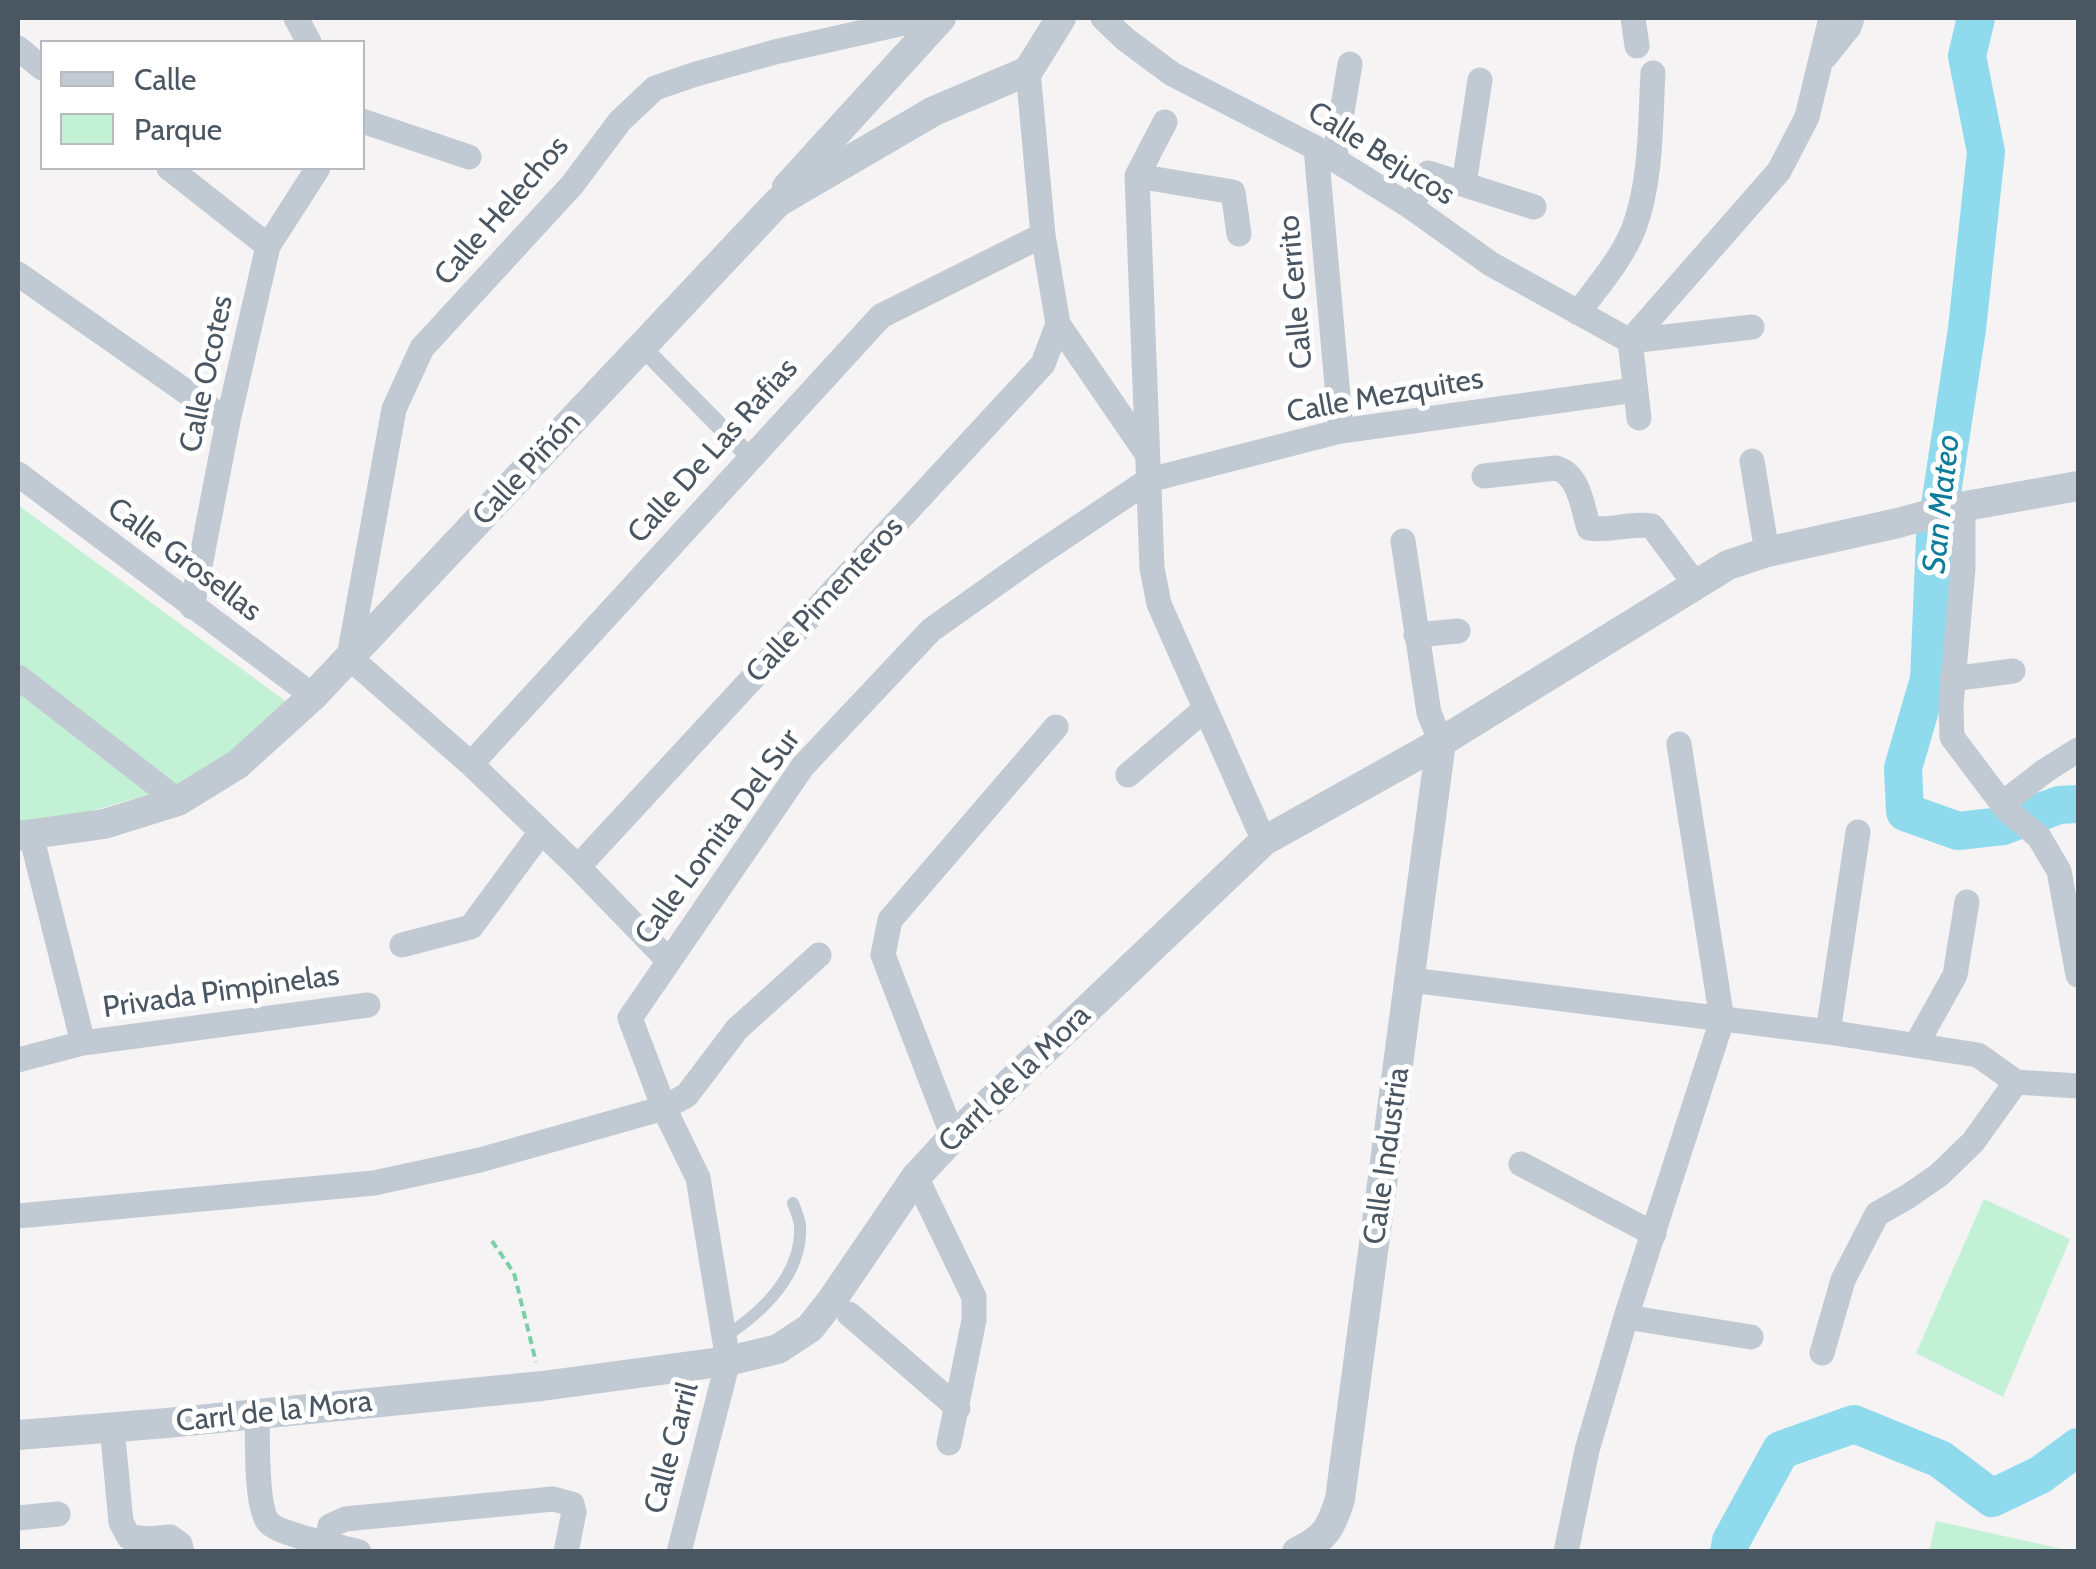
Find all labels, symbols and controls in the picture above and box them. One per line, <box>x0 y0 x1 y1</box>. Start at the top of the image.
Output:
legend <box>40 40 365 170</box>
text: Calle <box>134 61 196 98</box>
street label: Calle Bejucos <box>1301 95 1461 213</box>
text: Parque <box>134 111 222 148</box>
street label: Calle Helechos <box>427 129 577 293</box>
street label: Calle Cerrito <box>1271 214 1321 370</box>
street label: Calle Ocotes <box>173 292 241 456</box>
street label: Calle De Las Rafias <box>620 351 806 551</box>
street label: Calle Mezquites <box>1284 361 1486 431</box>
street label: Calle Piñón <box>465 405 589 533</box>
water label: San Mateo <box>1916 433 1968 575</box>
street label: Calle Grosellas <box>100 490 268 630</box>
street label: Calle Pimenteros <box>739 510 911 690</box>
street label: Calle Lomita Del Sur <box>628 722 808 952</box>
street label: Privada Pimpinelas <box>101 958 341 1026</box>
street label: Carrl de la Mora <box>932 998 1098 1160</box>
street label: Calle Industria <box>1357 1065 1417 1247</box>
street label: Calle Carril <box>637 1378 707 1518</box>
street label: Carrl de la Mora <box>174 1384 374 1440</box>

